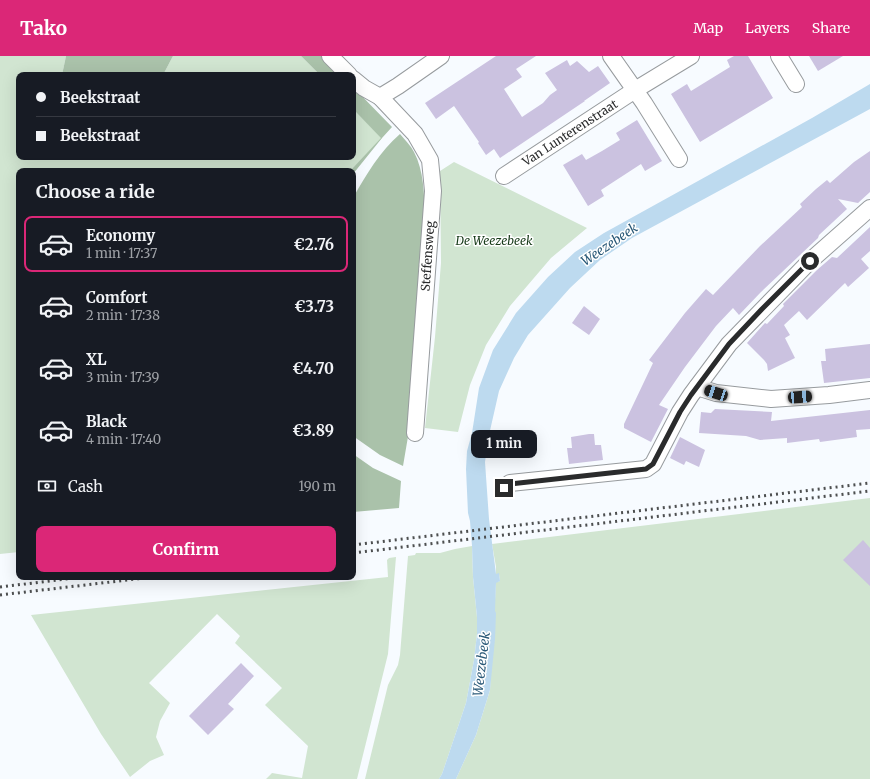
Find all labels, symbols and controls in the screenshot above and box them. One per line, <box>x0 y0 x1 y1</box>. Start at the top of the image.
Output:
text: Tako <box>20 16 67 40</box>
text: Map <box>693 19 723 37</box>
text: Layers <box>745 19 790 37</box>
text: Share <box>812 19 850 37</box>
text: Beekstraat <box>60 88 140 107</box>
street label: Van Lunterenstraat <box>518 96 620 170</box>
text: Beekstraat <box>60 126 140 145</box>
text: Choose a ride <box>36 180 155 203</box>
water label: Weezebeek <box>578 219 641 270</box>
street label: Steffensweg <box>418 220 437 292</box>
icon: car <box>38 226 74 262</box>
text: Economy <box>86 226 155 245</box>
park label: De Weezebeek <box>454 233 533 248</box>
text: €2.76 <box>294 235 334 254</box>
text: 1 min · 17:37 <box>86 245 157 262</box>
route start <box>801 252 819 270</box>
icon: car <box>38 288 74 324</box>
text: Comfort <box>86 288 147 307</box>
text: €3.73 <box>294 297 334 316</box>
text: 2 min · 17:38 <box>86 307 160 324</box>
icon: car <box>38 350 74 386</box>
text: XL <box>86 350 107 369</box>
text: €4.70 <box>292 359 334 378</box>
text: 3 min · 17:39 <box>86 369 159 386</box>
car <box>703 384 729 402</box>
car <box>788 390 812 404</box>
icon: car <box>38 412 74 448</box>
text: Black <box>86 412 127 431</box>
text: €3.89 <box>292 421 334 440</box>
callout: 1 min <box>471 430 537 458</box>
text: 4 min · 17:40 <box>86 431 161 448</box>
text: 1 min <box>486 435 522 452</box>
icon: cash <box>36 475 58 497</box>
text: Cash <box>68 477 103 496</box>
text: 190 m <box>299 478 336 495</box>
route end <box>495 479 513 497</box>
button: Confirm <box>36 526 336 572</box>
water label: Weezebeek <box>469 631 494 697</box>

